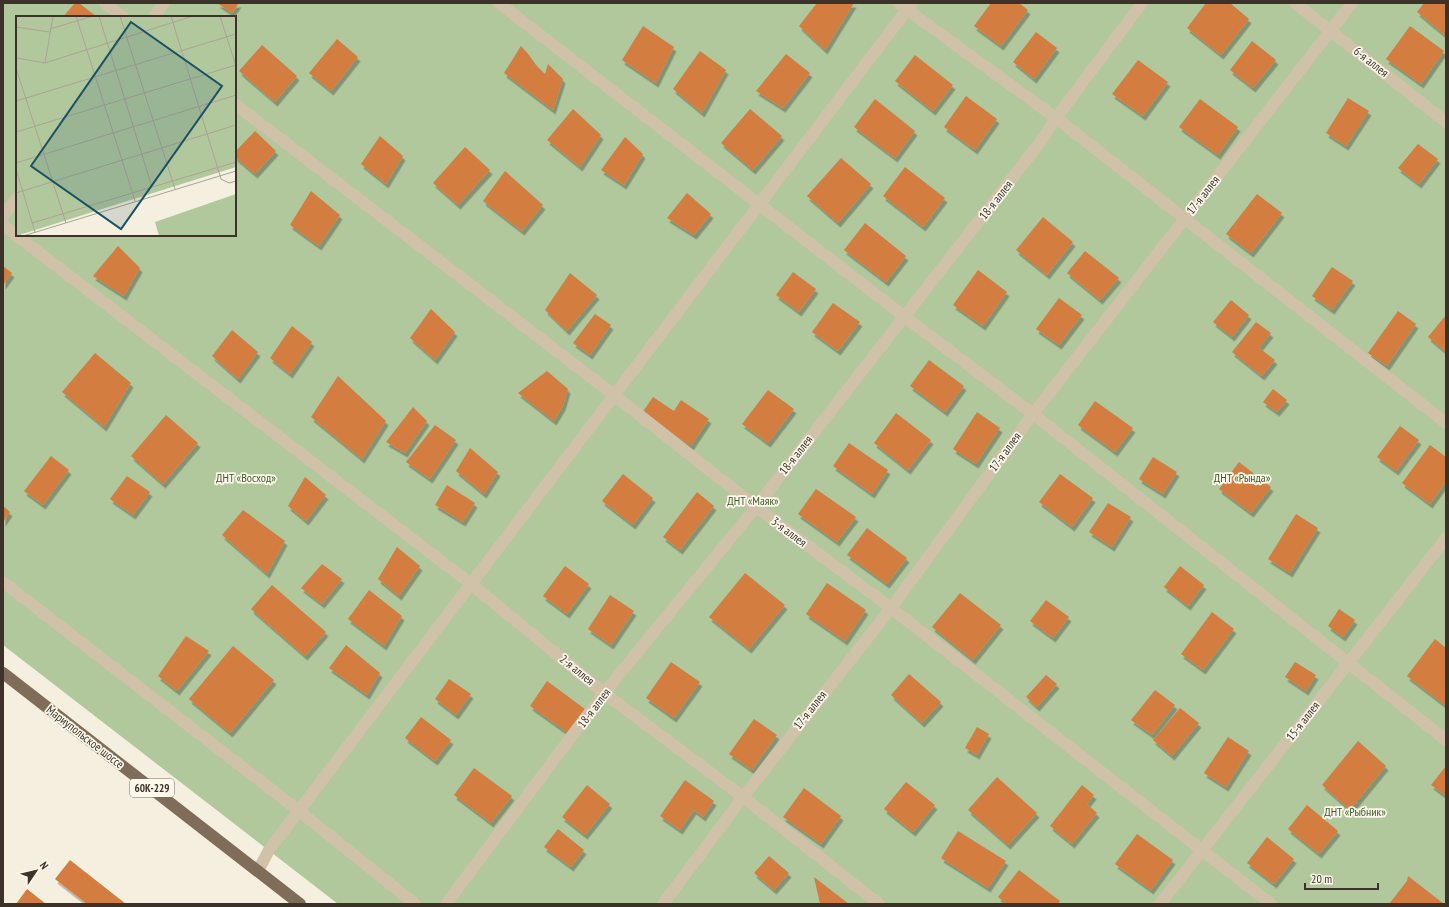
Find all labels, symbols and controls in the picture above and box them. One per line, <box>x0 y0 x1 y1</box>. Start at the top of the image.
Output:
inset map <box>16 16 236 236</box>
street label: 6-я аллея <box>1351 43 1392 80</box>
street label: 17-я аллея <box>1183 172 1223 217</box>
street label: 18-я аллея <box>976 177 1016 222</box>
street label: 17-я аллея <box>985 429 1024 474</box>
street label: 18-я аллея <box>776 432 816 477</box>
park label: ДНТ «Восход» <box>216 470 276 485</box>
park label: ДНТ «Рында» <box>1214 470 1271 485</box>
park label: ДНТ «Маяк» <box>727 493 779 508</box>
street label: 3-я аллея <box>769 513 810 550</box>
street label: 2-я аллея <box>557 651 598 688</box>
street label: 18-я аллея <box>574 685 614 730</box>
street label: 17-я аллея <box>790 687 830 732</box>
street label: 15-я аллея <box>1283 698 1323 743</box>
street label: Мариупольское шоссе <box>44 702 127 771</box>
road number: 60К-229 <box>130 779 174 797</box>
park label: ДНТ «Рыбник» <box>1324 804 1386 819</box>
north arrow <box>16 851 56 891</box>
text: N <box>37 859 52 872</box>
scale bar <box>1305 865 1378 891</box>
text: 20 m <box>1311 871 1332 886</box>

